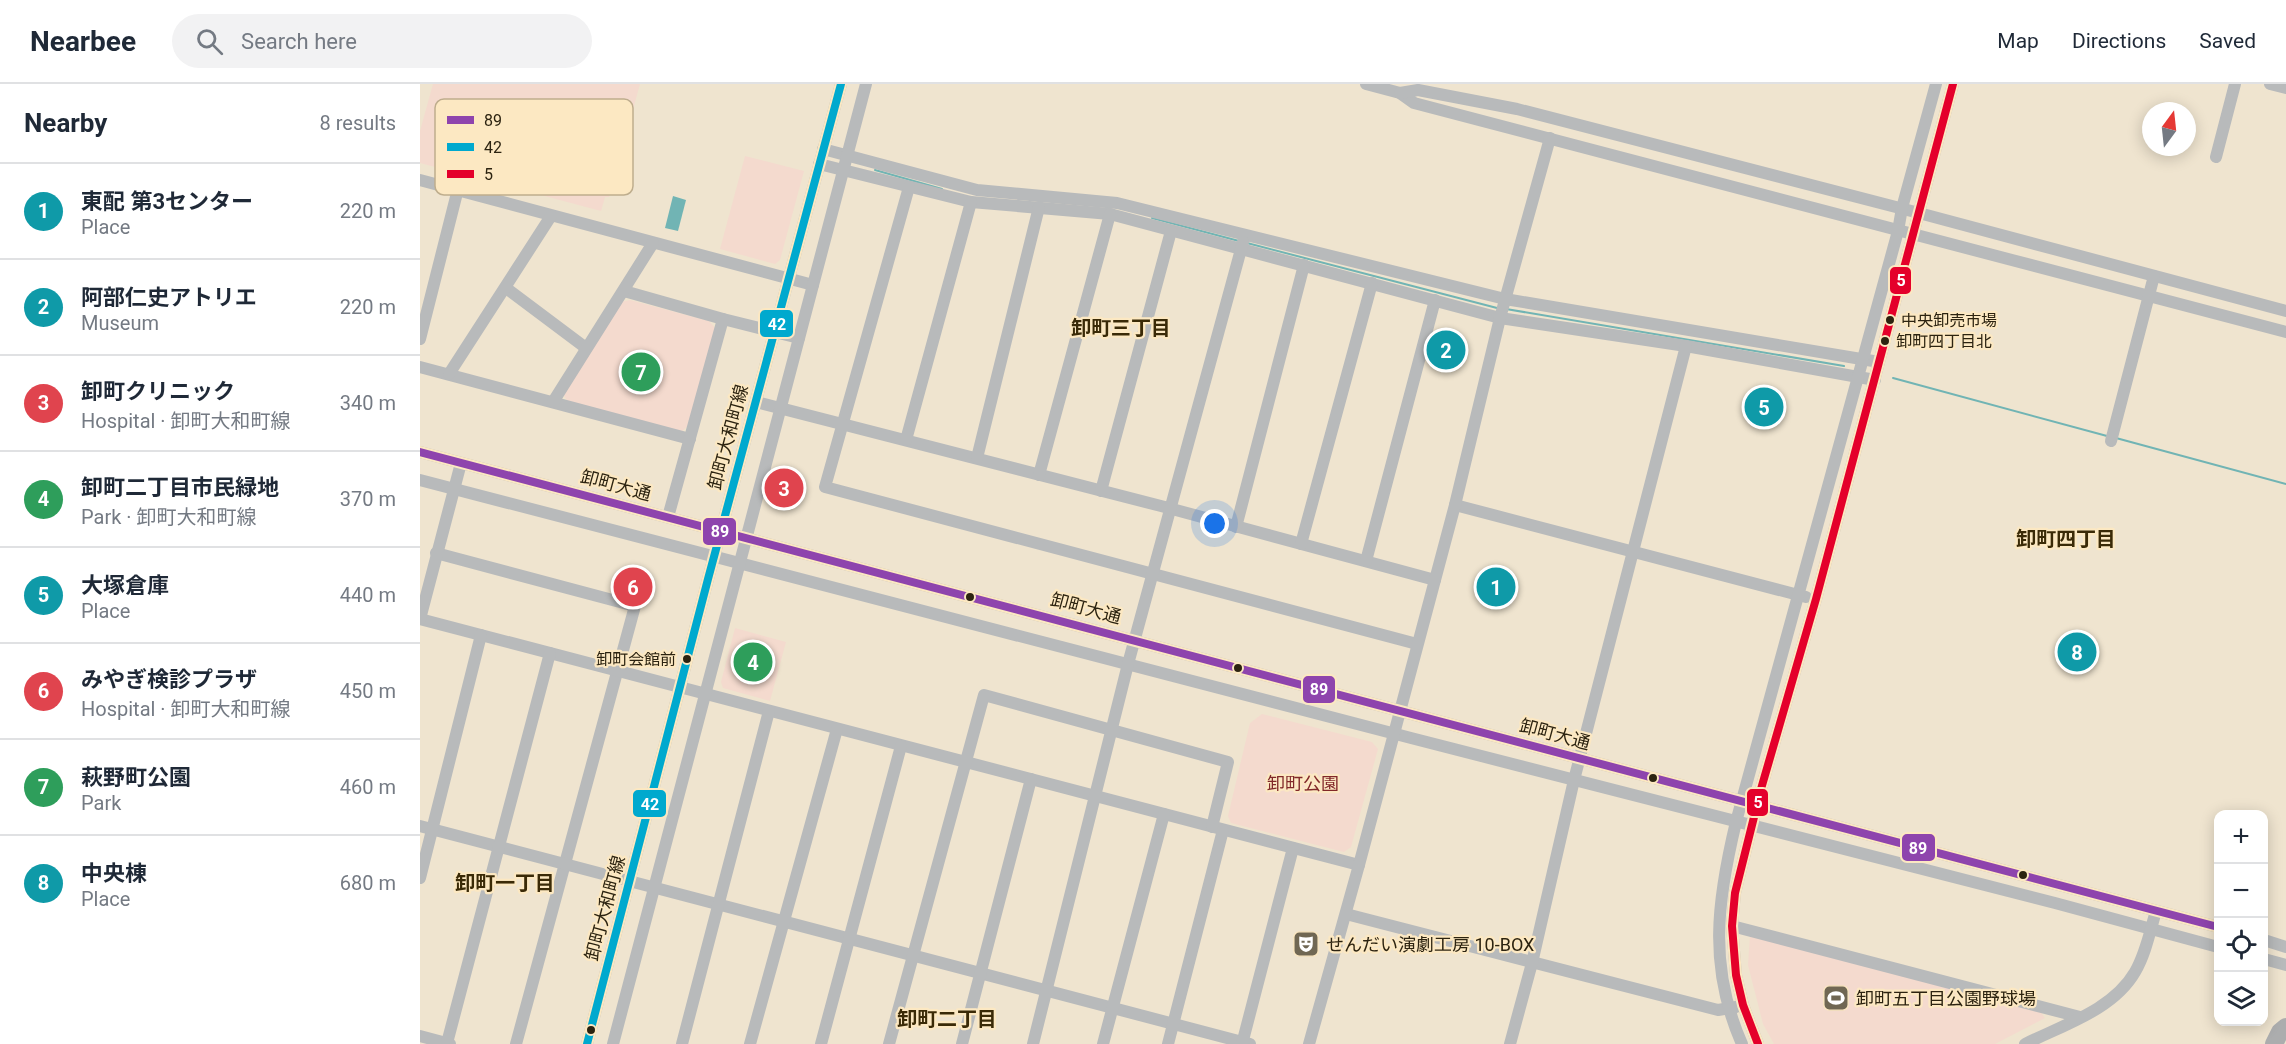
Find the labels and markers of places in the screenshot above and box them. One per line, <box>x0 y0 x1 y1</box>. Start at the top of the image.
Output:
place label: 中央卸売市場 <box>1901 311 1997 330</box>
marker: 中央卸売市場 <box>1884 314 1896 326</box>
pin: 2 <box>1426 328 1466 372</box>
place label: 卸町四丁目北 <box>1896 332 1992 351</box>
marker: 卸町四丁目北 <box>1879 335 1891 347</box>
pin: 7 <box>622 350 660 394</box>
pin: 5 <box>1744 384 1784 430</box>
pin: 3 <box>764 466 804 510</box>
pin: 6 <box>614 564 652 610</box>
pin: 1 <box>1476 564 1516 610</box>
unlabelled marker <box>964 591 976 603</box>
pin: 8 <box>2058 630 2096 674</box>
pin: 4 <box>734 640 772 684</box>
place label: 卸町会館前 <box>596 650 676 669</box>
marker: 卸町会館前 <box>681 653 693 665</box>
unlabelled marker <box>1232 662 1244 674</box>
unlabelled marker <box>1647 772 1659 784</box>
unlabelled marker <box>2017 869 2029 881</box>
theatre icon: せんだい演劇工房 10-BOX <box>1291 929 1321 959</box>
place label: せんだい演劇工房 10-BOX <box>1326 934 1534 955</box>
sports icon: 卸町五丁目公園野球場 <box>1821 983 1851 1013</box>
place label: 卸町五丁目公園野球場 <box>1856 988 2036 1009</box>
unlabelled marker <box>585 1024 597 1036</box>

